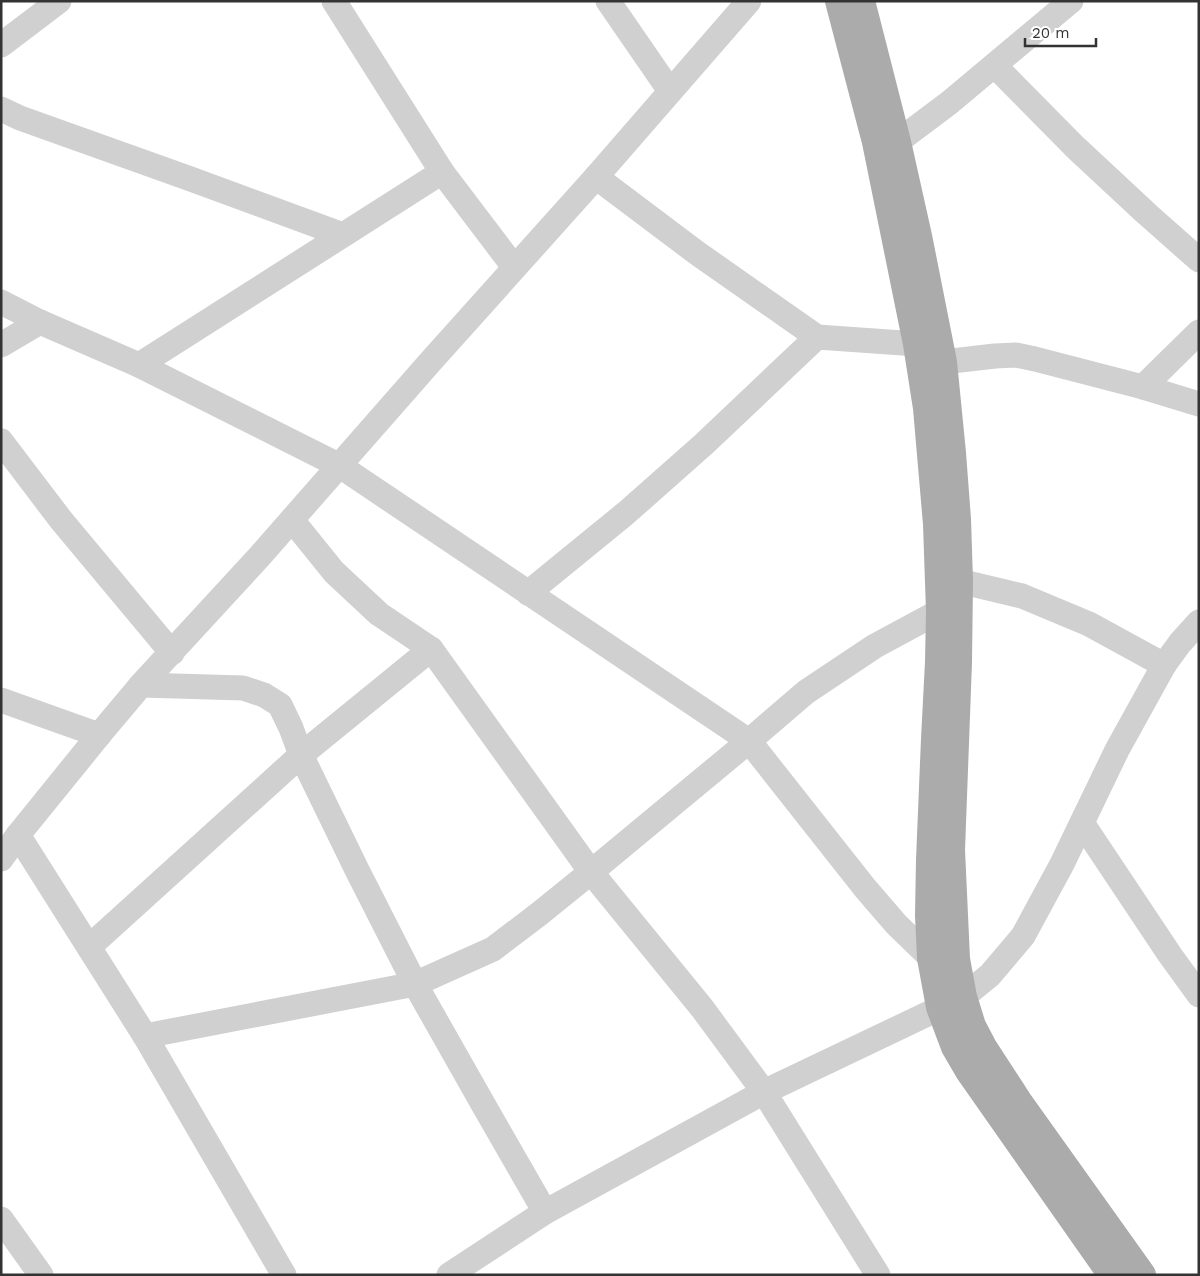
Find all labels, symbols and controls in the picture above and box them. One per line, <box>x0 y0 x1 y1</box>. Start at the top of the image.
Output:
scale bar <box>1025 15 1096 47</box>
text: 20 m <box>1032 24 1070 42</box>

